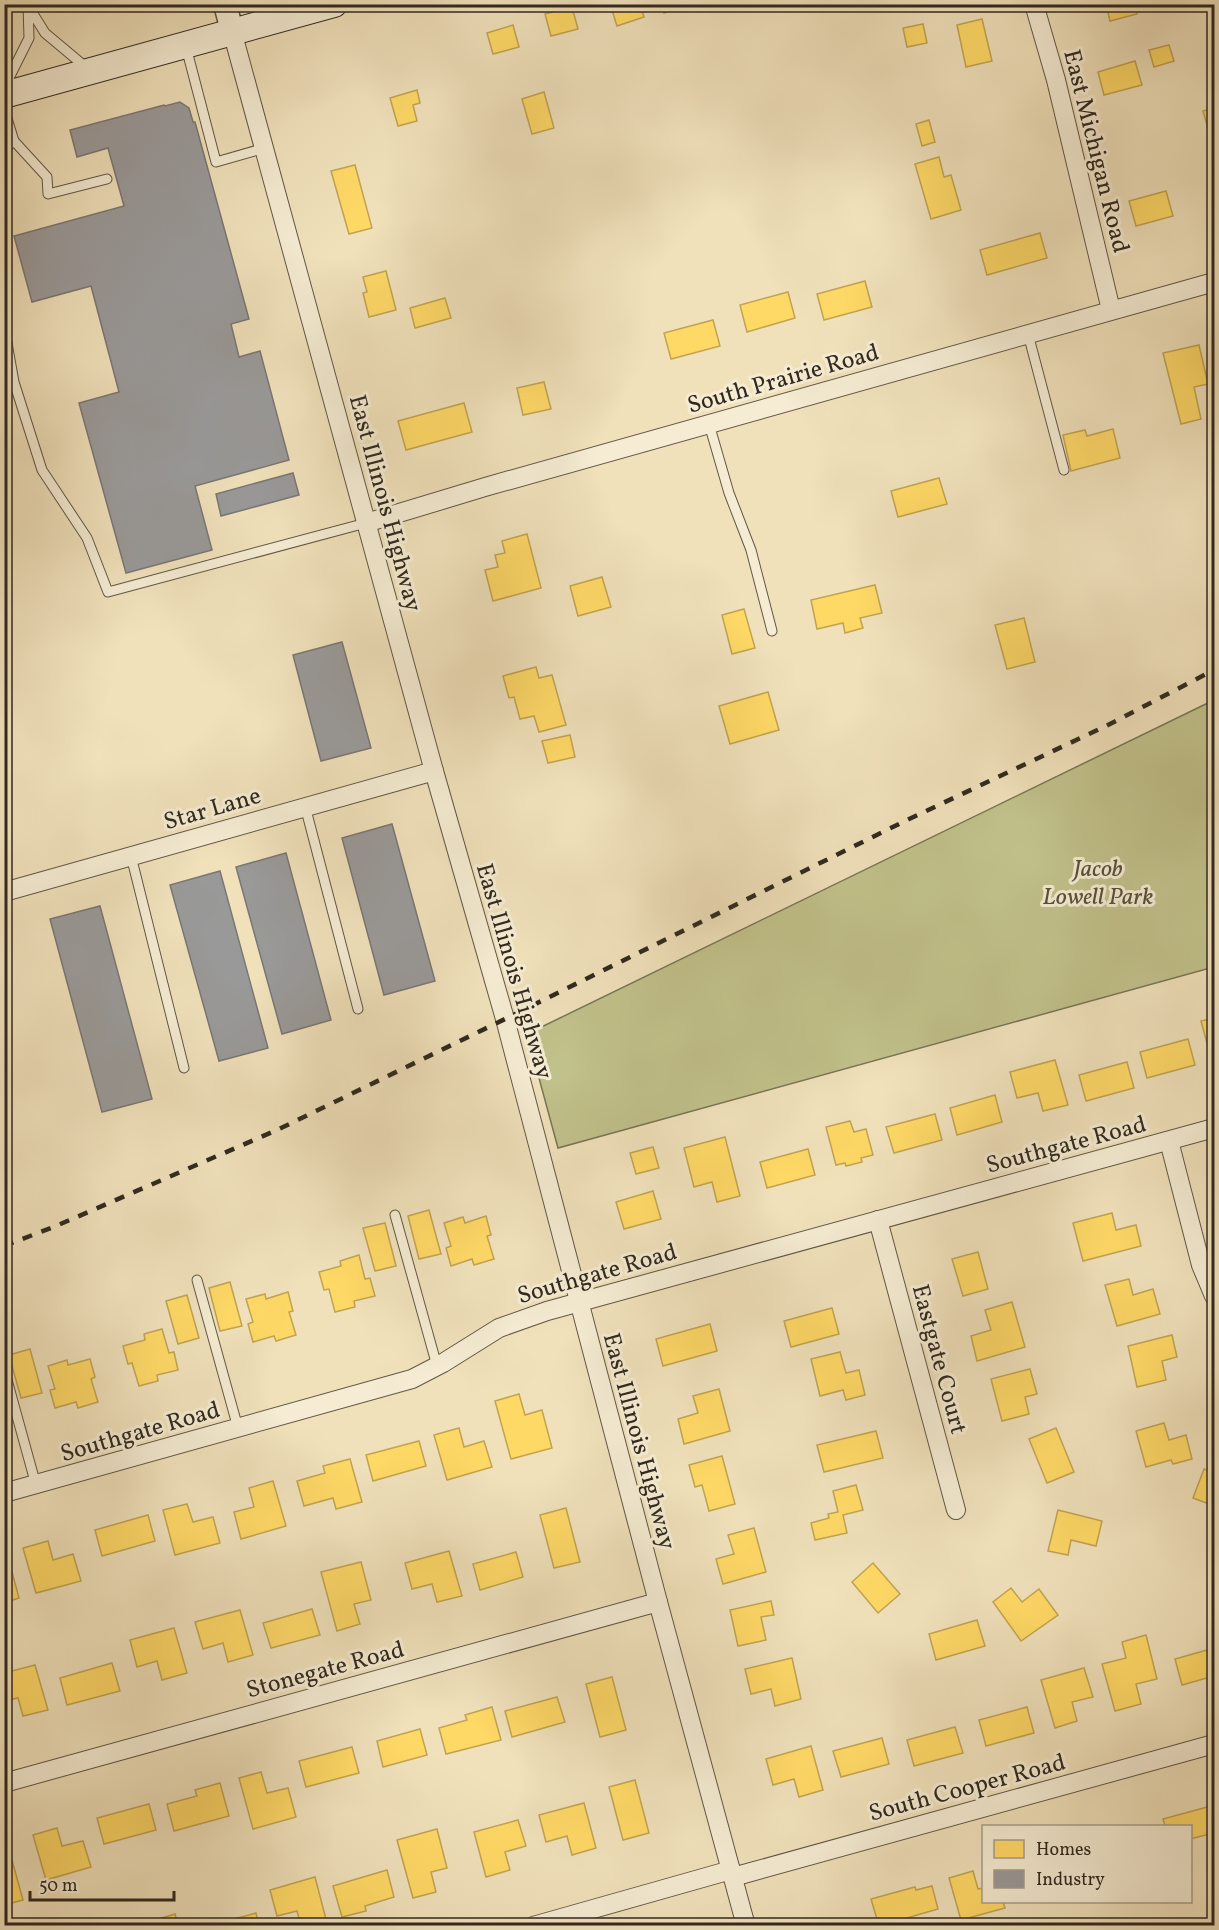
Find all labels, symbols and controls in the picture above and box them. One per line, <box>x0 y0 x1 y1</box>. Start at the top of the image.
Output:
street label: East Michigan Road <box>1053 46 1137 257</box>
street label: South Prairie Road <box>684 336 883 424</box>
street label: East Illinois Highway <box>339 391 429 616</box>
street label: Star Lane <box>160 780 265 840</box>
park label: Jacob Lowell Park <box>1043 853 1153 915</box>
street label: East Illinois Highway <box>466 860 560 1083</box>
street label: Southgate Road <box>983 1108 1150 1184</box>
street label: Southgate Road <box>514 1236 681 1314</box>
street label: Eastgate Court <box>902 1281 974 1438</box>
street label: East Illinois Highway <box>593 1329 683 1554</box>
street label: Southgate Road <box>57 1394 224 1472</box>
street label: Stonegate Road <box>243 1634 408 1708</box>
street label: South Cooper Road <box>865 1746 1070 1832</box>
legend <box>982 1825 1192 1903</box>
text: Homes <box>1036 1838 1091 1863</box>
scale bar <box>30 1864 174 1902</box>
text: Industry <box>1036 1868 1105 1893</box>
text: 50 m <box>39 1874 78 1899</box>

